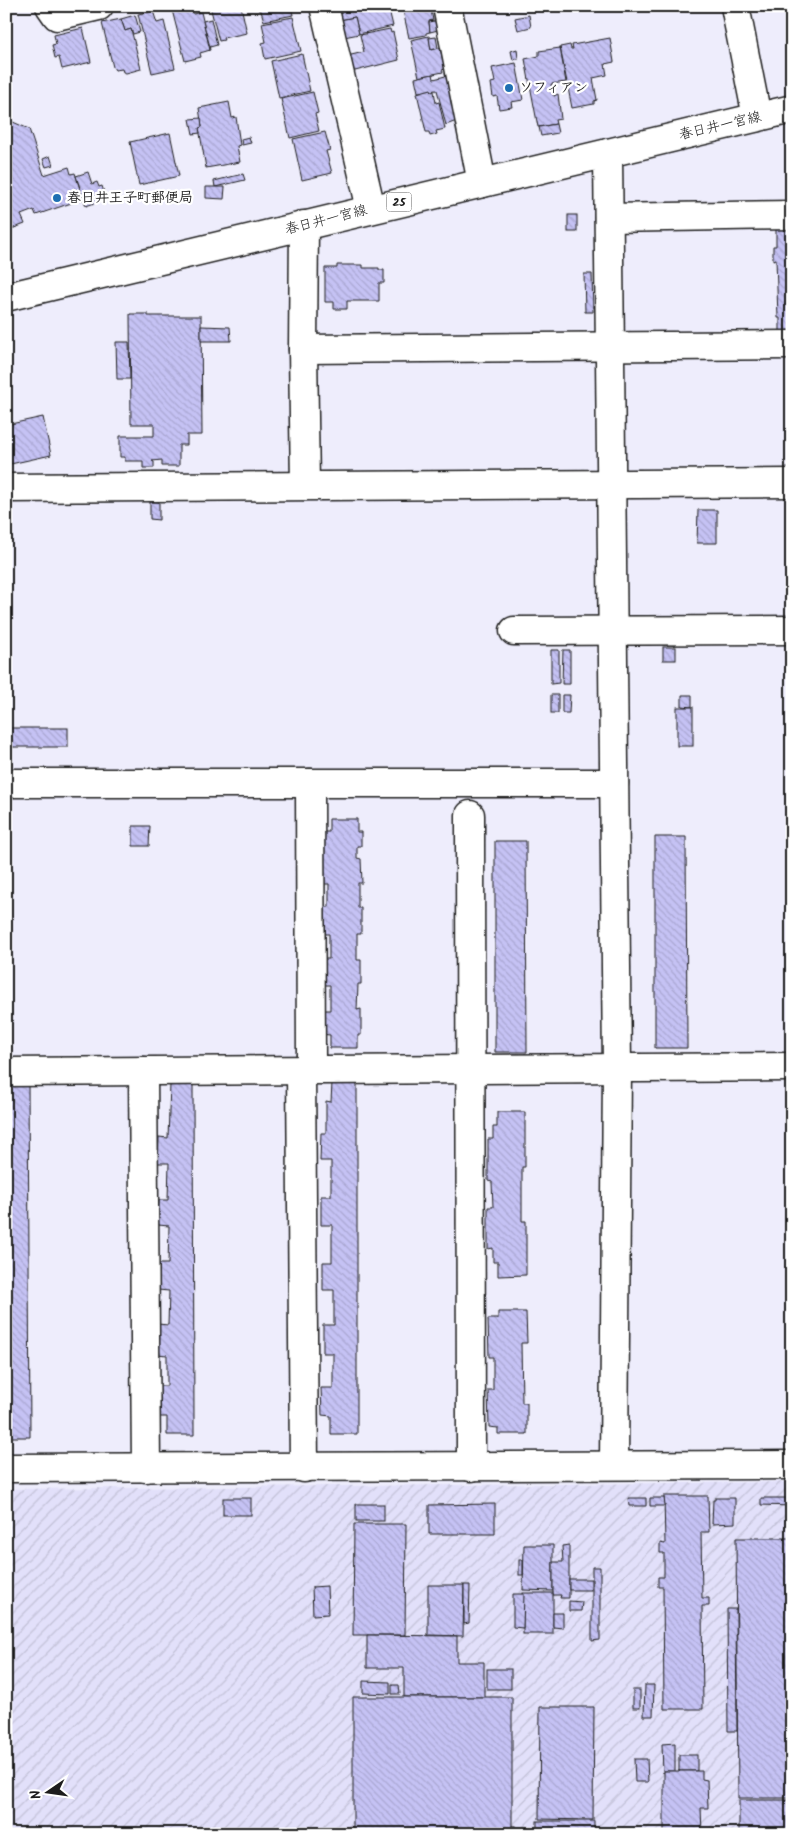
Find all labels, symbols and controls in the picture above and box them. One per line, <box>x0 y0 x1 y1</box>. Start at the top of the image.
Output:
place label: ソフィアン <box>519 77 588 99</box>
marker: ソフィアン <box>503 82 515 94</box>
street label: 春日井一宮線 <box>677 106 763 146</box>
place label: 春日井王子町郵便局 <box>67 187 193 209</box>
marker: 春日井王子町郵便局 <box>51 192 63 204</box>
road number: 25 <box>386 192 412 212</box>
street label: 春日井一宮線 <box>283 199 369 241</box>
north arrow <box>22 1768 72 1818</box>
text: N <box>25 1788 48 1801</box>

